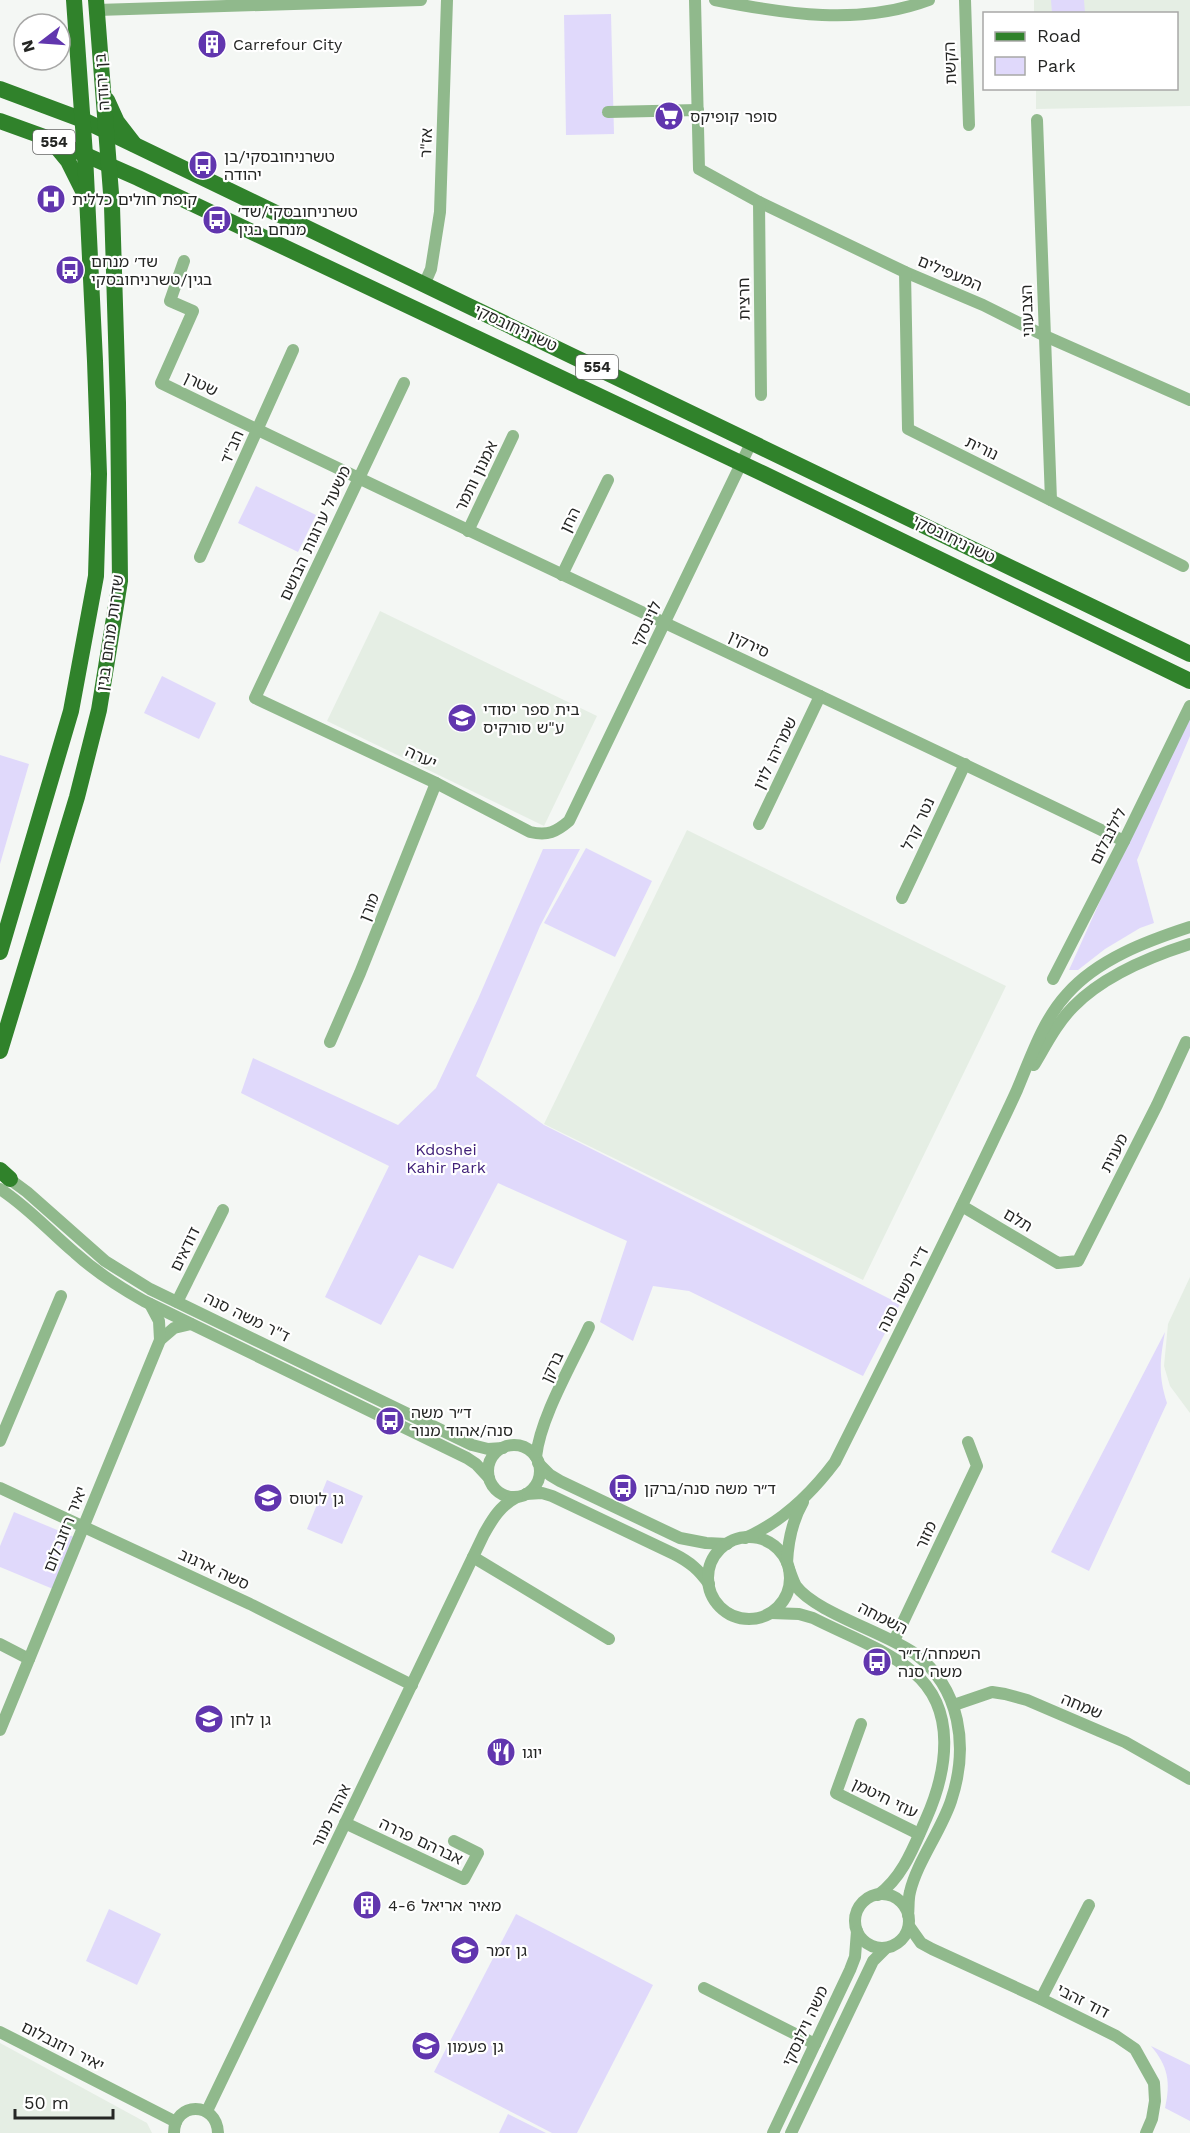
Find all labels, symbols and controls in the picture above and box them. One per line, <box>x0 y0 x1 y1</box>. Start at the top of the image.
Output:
north arrow <box>12 12 72 72</box>
legend <box>983 12 1178 90</box>
text: Road <box>1037 25 1081 46</box>
building icon: Carrefour City <box>196 28 228 60</box>
place label: Carrefour City <box>233 35 343 54</box>
text: N <box>17 38 39 55</box>
street label: הקשת <box>940 41 960 85</box>
street label: בן יהודה <box>91 53 113 111</box>
text: Park <box>1037 55 1076 76</box>
supermarket icon: סופר קופיקס <box>653 100 685 132</box>
place label: סופר קופיקס <box>690 107 777 126</box>
street label: אז"ר <box>416 128 436 158</box>
road number: 554 <box>33 130 75 154</box>
place label: טשרניחובסקי/בן יהודה <box>224 147 335 184</box>
bus stop icon: טשרניחובסקי/בן יהודה <box>187 149 219 181</box>
hospital icon: קופת חולים כללית <box>35 183 67 215</box>
place label: קופת חולים כללית <box>72 190 197 209</box>
place label: טשרניחובסקי/שד׳ מנחם בגין <box>238 202 358 239</box>
bus stop icon: טשרניחובסקי/שד׳ מנחם בגין <box>201 204 233 236</box>
street label: המעפילים <box>915 251 985 295</box>
place label: שד׳ מנחם בגין/טשרניחובסקי <box>91 252 212 289</box>
bus stop icon: שד׳ מנחם בגין/טשרניחובסקי <box>54 254 86 286</box>
street label: חרצית <box>734 277 754 321</box>
street label: הצבעוני <box>1017 284 1037 338</box>
street label: טשרניחובסקי <box>471 300 561 356</box>
road number: 554 <box>576 355 618 379</box>
street label: שטרן <box>181 368 221 400</box>
street label: חב"ד <box>216 427 248 467</box>
street label: נורית <box>962 432 1002 464</box>
street label: אמנון ותמר <box>451 437 501 515</box>
street label: משעול ערוגות הבושם <box>275 462 355 604</box>
street label: החן <box>556 504 584 536</box>
street label: טשרניחובסקי <box>910 511 998 567</box>
street label: שדרות מנחם בגין <box>92 573 128 693</box>
street label: לוינסקי <box>627 598 665 650</box>
street label: סירקין <box>725 626 773 662</box>
place label: בית ספר יסודי ע"ש סורקיס <box>483 700 580 737</box>
school or university icon: בית ספר יסודי ע"ש סורקיס <box>446 702 478 734</box>
street label: שמריהו לוין <box>749 714 801 792</box>
street label: יערה <box>402 741 440 773</box>
street label: נטר קרל <box>897 794 939 854</box>
street label: לילנבלום <box>1086 805 1130 867</box>
street label: מורן <box>355 890 383 924</box>
street label: מענית <box>1096 1130 1132 1176</box>
park label: Kdoshei Kahir Park <box>406 1140 486 1177</box>
street label: תלם <box>1000 1204 1036 1236</box>
street label: דודאים <box>166 1223 204 1274</box>
street label: ד"ר משה סנה <box>873 1243 933 1335</box>
street label: ד"ר משה סנה <box>201 1288 293 1346</box>
street label: ברקן <box>537 1348 567 1386</box>
place label: ד״ר משה סנה/אהוד מנור <box>411 1403 513 1440</box>
bus stop icon: ד״ר משה סנה/אהוד מנור <box>374 1405 406 1437</box>
bus stop icon: ד״ר משה סנה/ברקן <box>607 1472 639 1504</box>
place label: ד״ר משה סנה/ברקן <box>644 1479 776 1498</box>
school or university icon: גן לוטוס <box>252 1482 284 1514</box>
street label: יאיר רוזנבלום <box>39 1484 91 1574</box>
place label: גן לוטוס <box>289 1489 344 1508</box>
street label: מזור <box>911 1518 941 1552</box>
street label: סשה ארגוב <box>176 1544 252 1594</box>
street label: השמחה <box>855 1598 911 1638</box>
place label: השמחה/ד״ר משה סנה <box>898 1644 981 1681</box>
bus stop icon: השמחה/ד״ר משה סנה <box>861 1646 893 1678</box>
street label: שמחה <box>1059 1689 1105 1723</box>
school or university icon: גן לחן <box>193 1703 225 1735</box>
place label: גן לחן <box>230 1710 271 1729</box>
restaurant icon: יוגו <box>485 1736 517 1768</box>
place label: יוגו <box>522 1743 542 1762</box>
street label: עוזי חיטמן <box>849 1774 921 1822</box>
street label: אהוד מנור <box>307 1781 355 1851</box>
street label: אברהם פררה <box>376 1813 466 1869</box>
building icon: מאיר אריאל 4-6 <box>351 1889 383 1921</box>
place label: מאיר אריאל 4-6 <box>388 1896 501 1915</box>
school or university icon: גן זמר <box>449 1934 481 1966</box>
place label: גן זמר <box>486 1941 527 1960</box>
street label: דוד זהבי <box>1053 1980 1113 2023</box>
street label: משה וילנסקי <box>778 1983 832 2069</box>
street label: יאיר רוזנבלום <box>18 2017 108 2075</box>
school or university icon: גן פעמון <box>410 2030 442 2062</box>
place label: גן פעמון <box>447 2037 503 2056</box>
scale bar <box>15 2082 112 2120</box>
text: 50 m <box>24 2092 69 2113</box>

